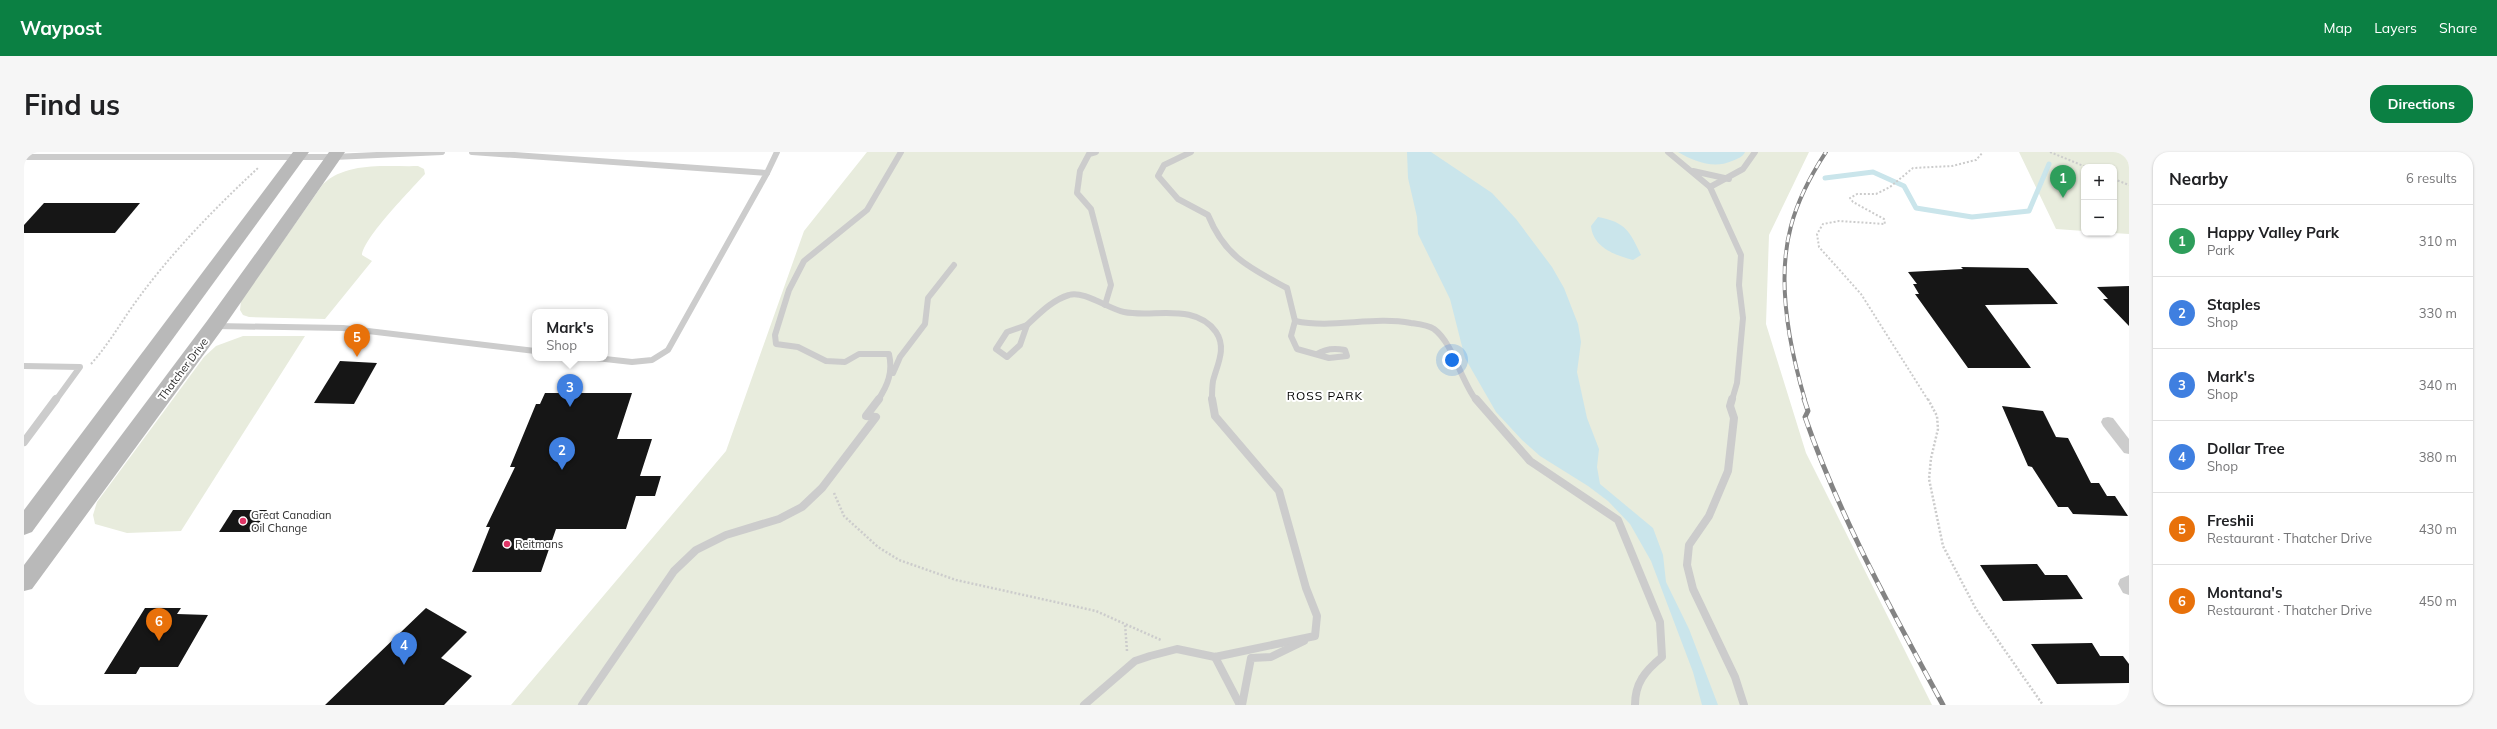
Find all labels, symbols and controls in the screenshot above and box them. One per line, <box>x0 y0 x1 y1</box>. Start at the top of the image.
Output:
text: Waypost <box>20 16 102 40</box>
text: Map <box>2323 19 2352 37</box>
text: Layers <box>2374 19 2417 37</box>
text: Share <box>2439 19 2477 37</box>
button: Directions <box>2370 85 2473 123</box>
text: Find us <box>24 87 120 122</box>
map controls <box>2081 164 2117 236</box>
button: + <box>2081 164 2117 200</box>
pin: 1 <box>2050 165 2076 198</box>
text: Nearby <box>2169 168 2228 189</box>
text: 6 results <box>2406 170 2457 186</box>
button: − <box>2081 200 2117 236</box>
text: Happy Valley Park <box>2207 223 2339 242</box>
text: 1 <box>2178 233 2186 249</box>
text: 310 m <box>2419 233 2457 249</box>
text: Park <box>2207 242 2234 258</box>
text: Staples <box>2207 295 2261 314</box>
text: 2 <box>2178 305 2186 321</box>
text: 330 m <box>2419 305 2457 321</box>
popup <box>532 309 608 361</box>
text: Shop <box>2207 314 2238 330</box>
text: Mark's <box>546 318 594 337</box>
pin: 5 <box>344 324 370 357</box>
street label: Thatcher Drive <box>155 335 211 403</box>
text: Shop <box>546 337 577 353</box>
your location <box>1442 350 1462 370</box>
text: Mark's <box>2207 367 2255 386</box>
pin: 3 <box>557 374 583 407</box>
text: 3 <box>2178 377 2186 393</box>
text: 340 m <box>2419 377 2457 393</box>
text: Shop <box>2207 386 2238 402</box>
district label: ROSS PARK <box>1287 388 1363 403</box>
pin: 2 <box>549 437 575 470</box>
text: Dollar Tree <box>2207 439 2285 458</box>
text: 4 <box>2178 449 2186 465</box>
text: 380 m <box>2419 449 2457 465</box>
text: Shop <box>2207 458 2238 474</box>
place label: Great Canadian Oil Change <box>251 508 332 535</box>
text: Freshii <box>2207 511 2254 530</box>
marker: Great Canadian Oil Change <box>238 516 248 526</box>
text: 5 <box>2178 521 2186 537</box>
text: 430 m <box>2419 521 2457 537</box>
text: Restaurant · Thatcher Drive <box>2207 530 2372 546</box>
place label: Reitmans <box>515 537 563 551</box>
marker: Reitmans <box>502 539 512 549</box>
text: Montana's <box>2207 583 2282 602</box>
text: 6 <box>2178 593 2186 609</box>
text: 450 m <box>2419 593 2457 609</box>
text: Restaurant · Thatcher Drive <box>2207 602 2372 618</box>
pin: 6 <box>146 608 172 641</box>
pin: 4 <box>391 632 417 665</box>

